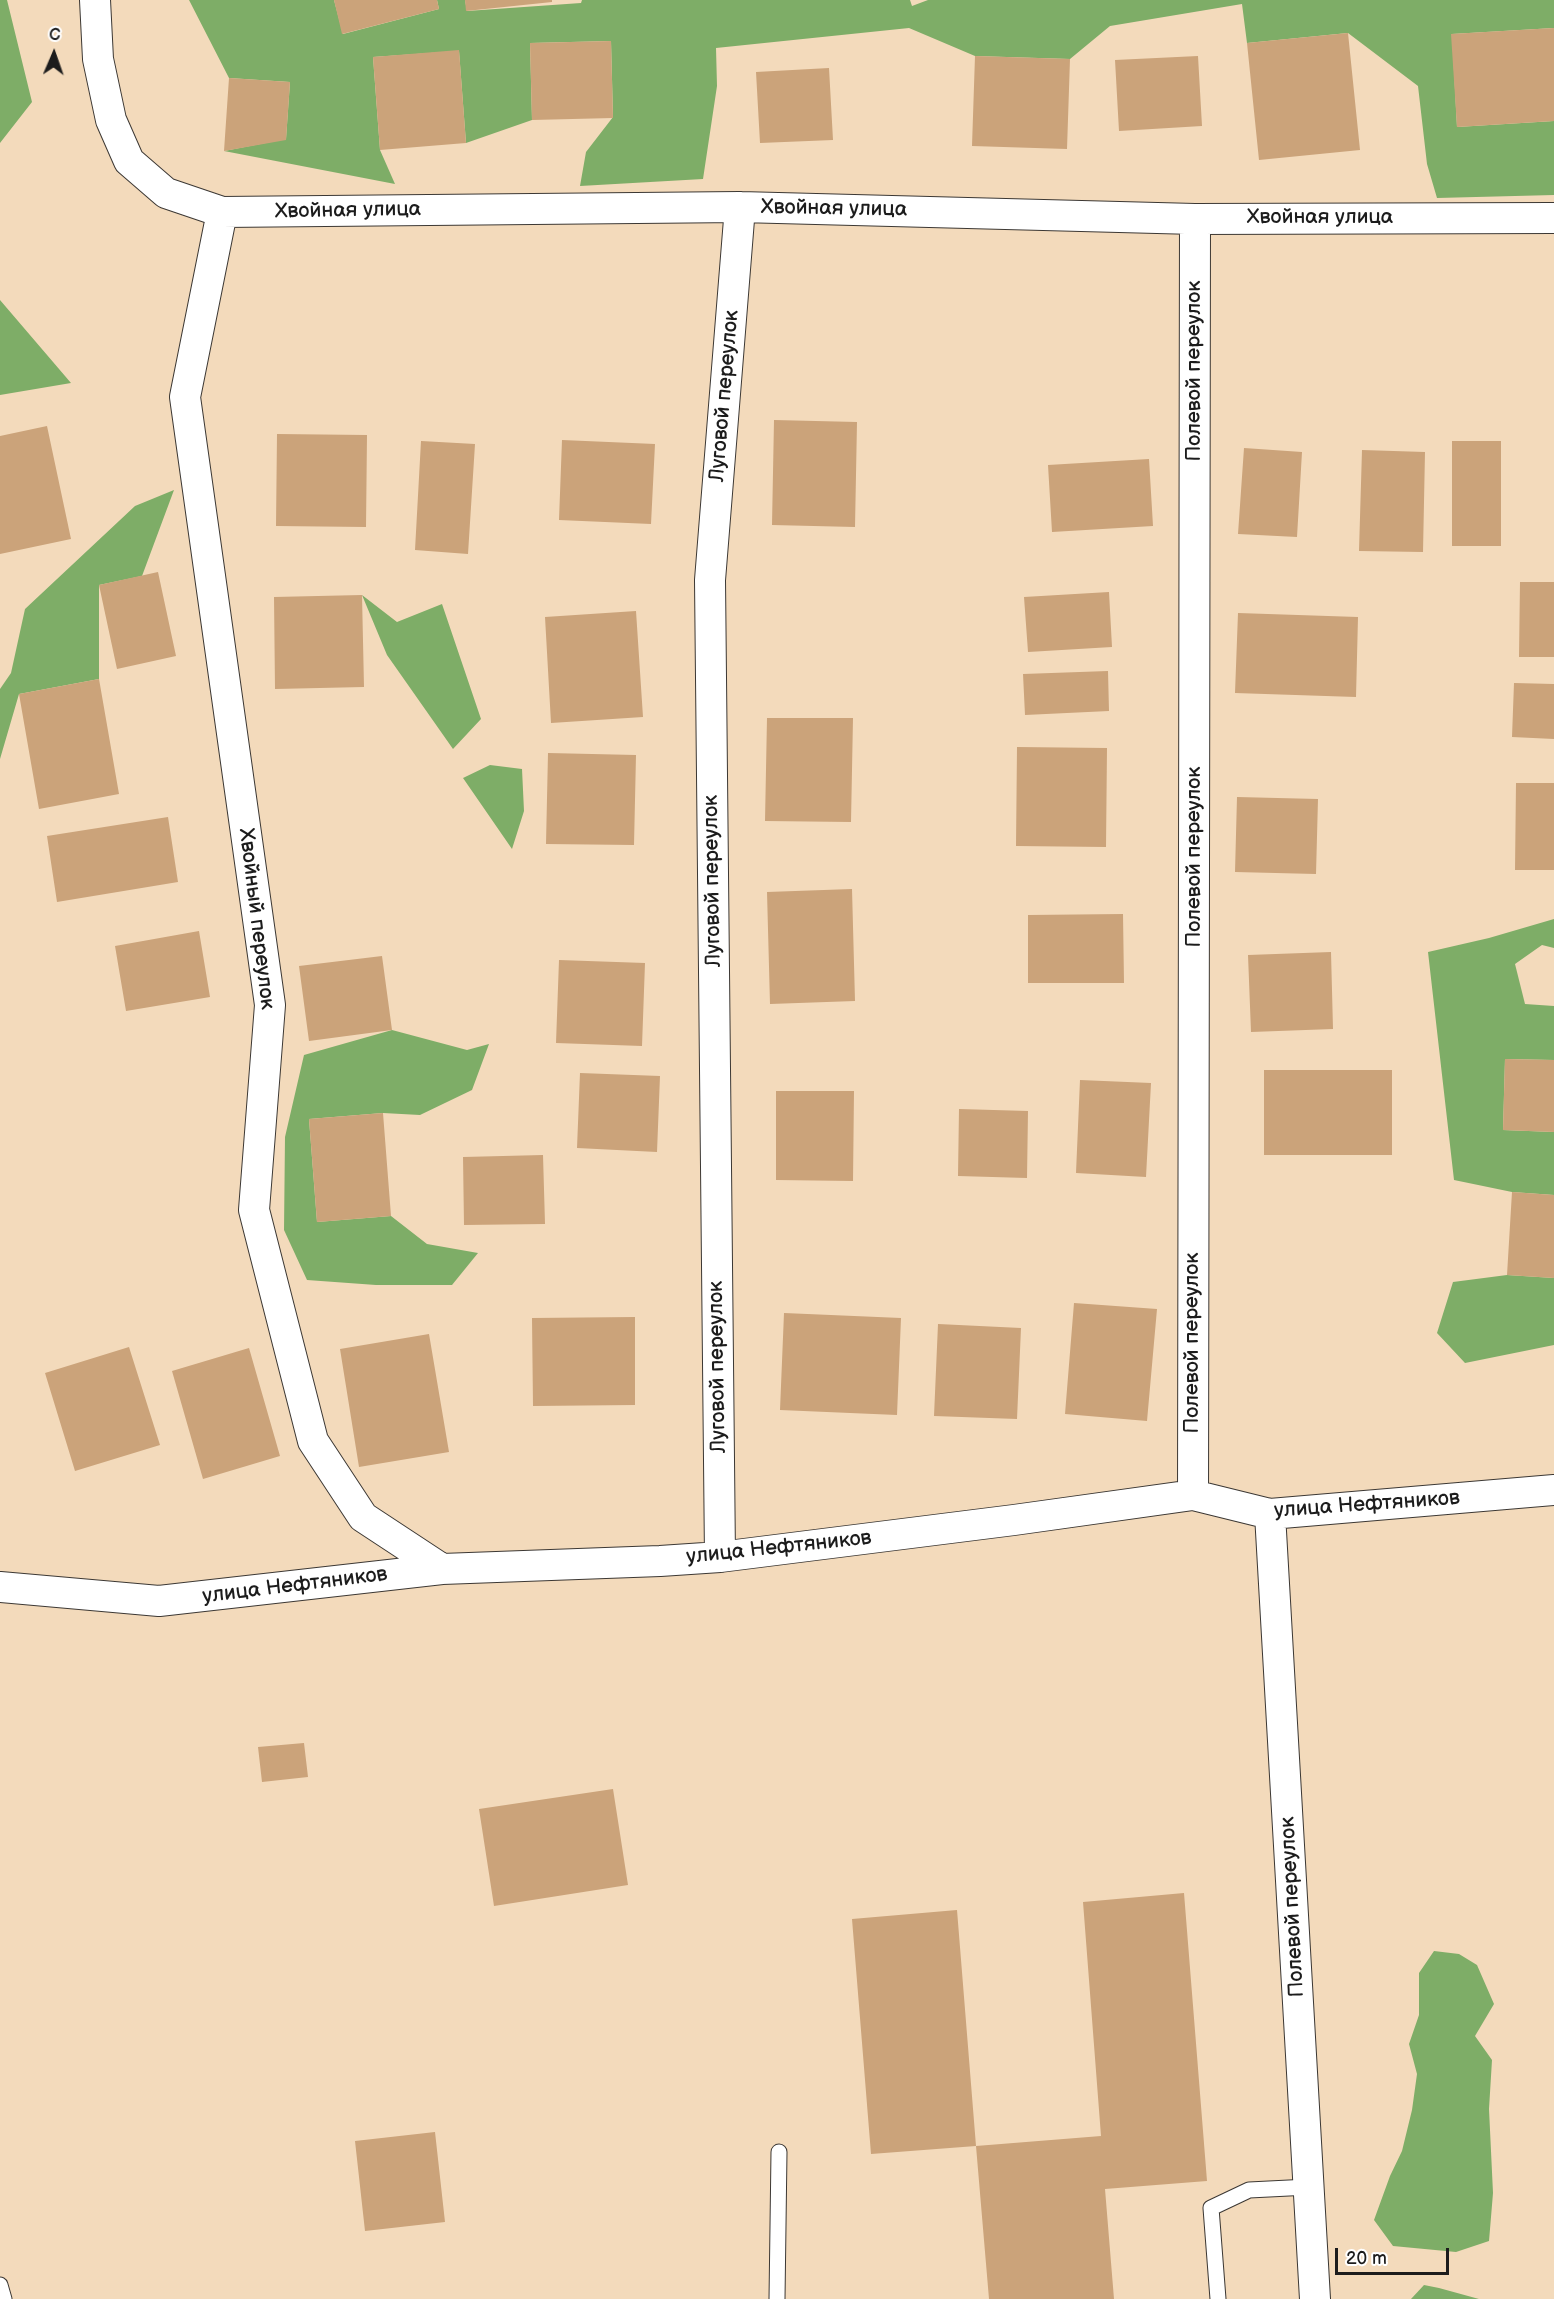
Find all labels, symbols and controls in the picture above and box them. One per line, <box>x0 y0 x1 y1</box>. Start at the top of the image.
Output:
north arrow <box>24 24 84 84</box>
text: С <box>49 26 61 45</box>
street label: Хвойная улица <box>761 195 907 223</box>
street label: Хвойная улица <box>275 197 421 225</box>
street label: Хвойная улица <box>1247 205 1393 231</box>
street label: Полевой переулок <box>1182 281 1208 461</box>
street label: Луговой переулок <box>705 309 745 483</box>
street label: Полевой переулок <box>1182 767 1208 947</box>
street label: Луговой переулок <box>699 795 727 967</box>
street label: Хвойный переулок <box>232 827 280 1011</box>
street label: Полевой переулок <box>1180 1253 1206 1433</box>
street label: Луговой переулок <box>704 1281 732 1453</box>
street label: улица Нефтяников <box>1273 1486 1461 1524</box>
street label: улица Нефтяников <box>685 1526 873 1570</box>
street label: улица Нефтяников <box>201 1562 389 1610</box>
street label: Полевой переулок <box>1276 1816 1310 1998</box>
scale bar <box>1338 2236 1452 2274</box>
text: 20 m <box>1346 2248 1387 2269</box>

